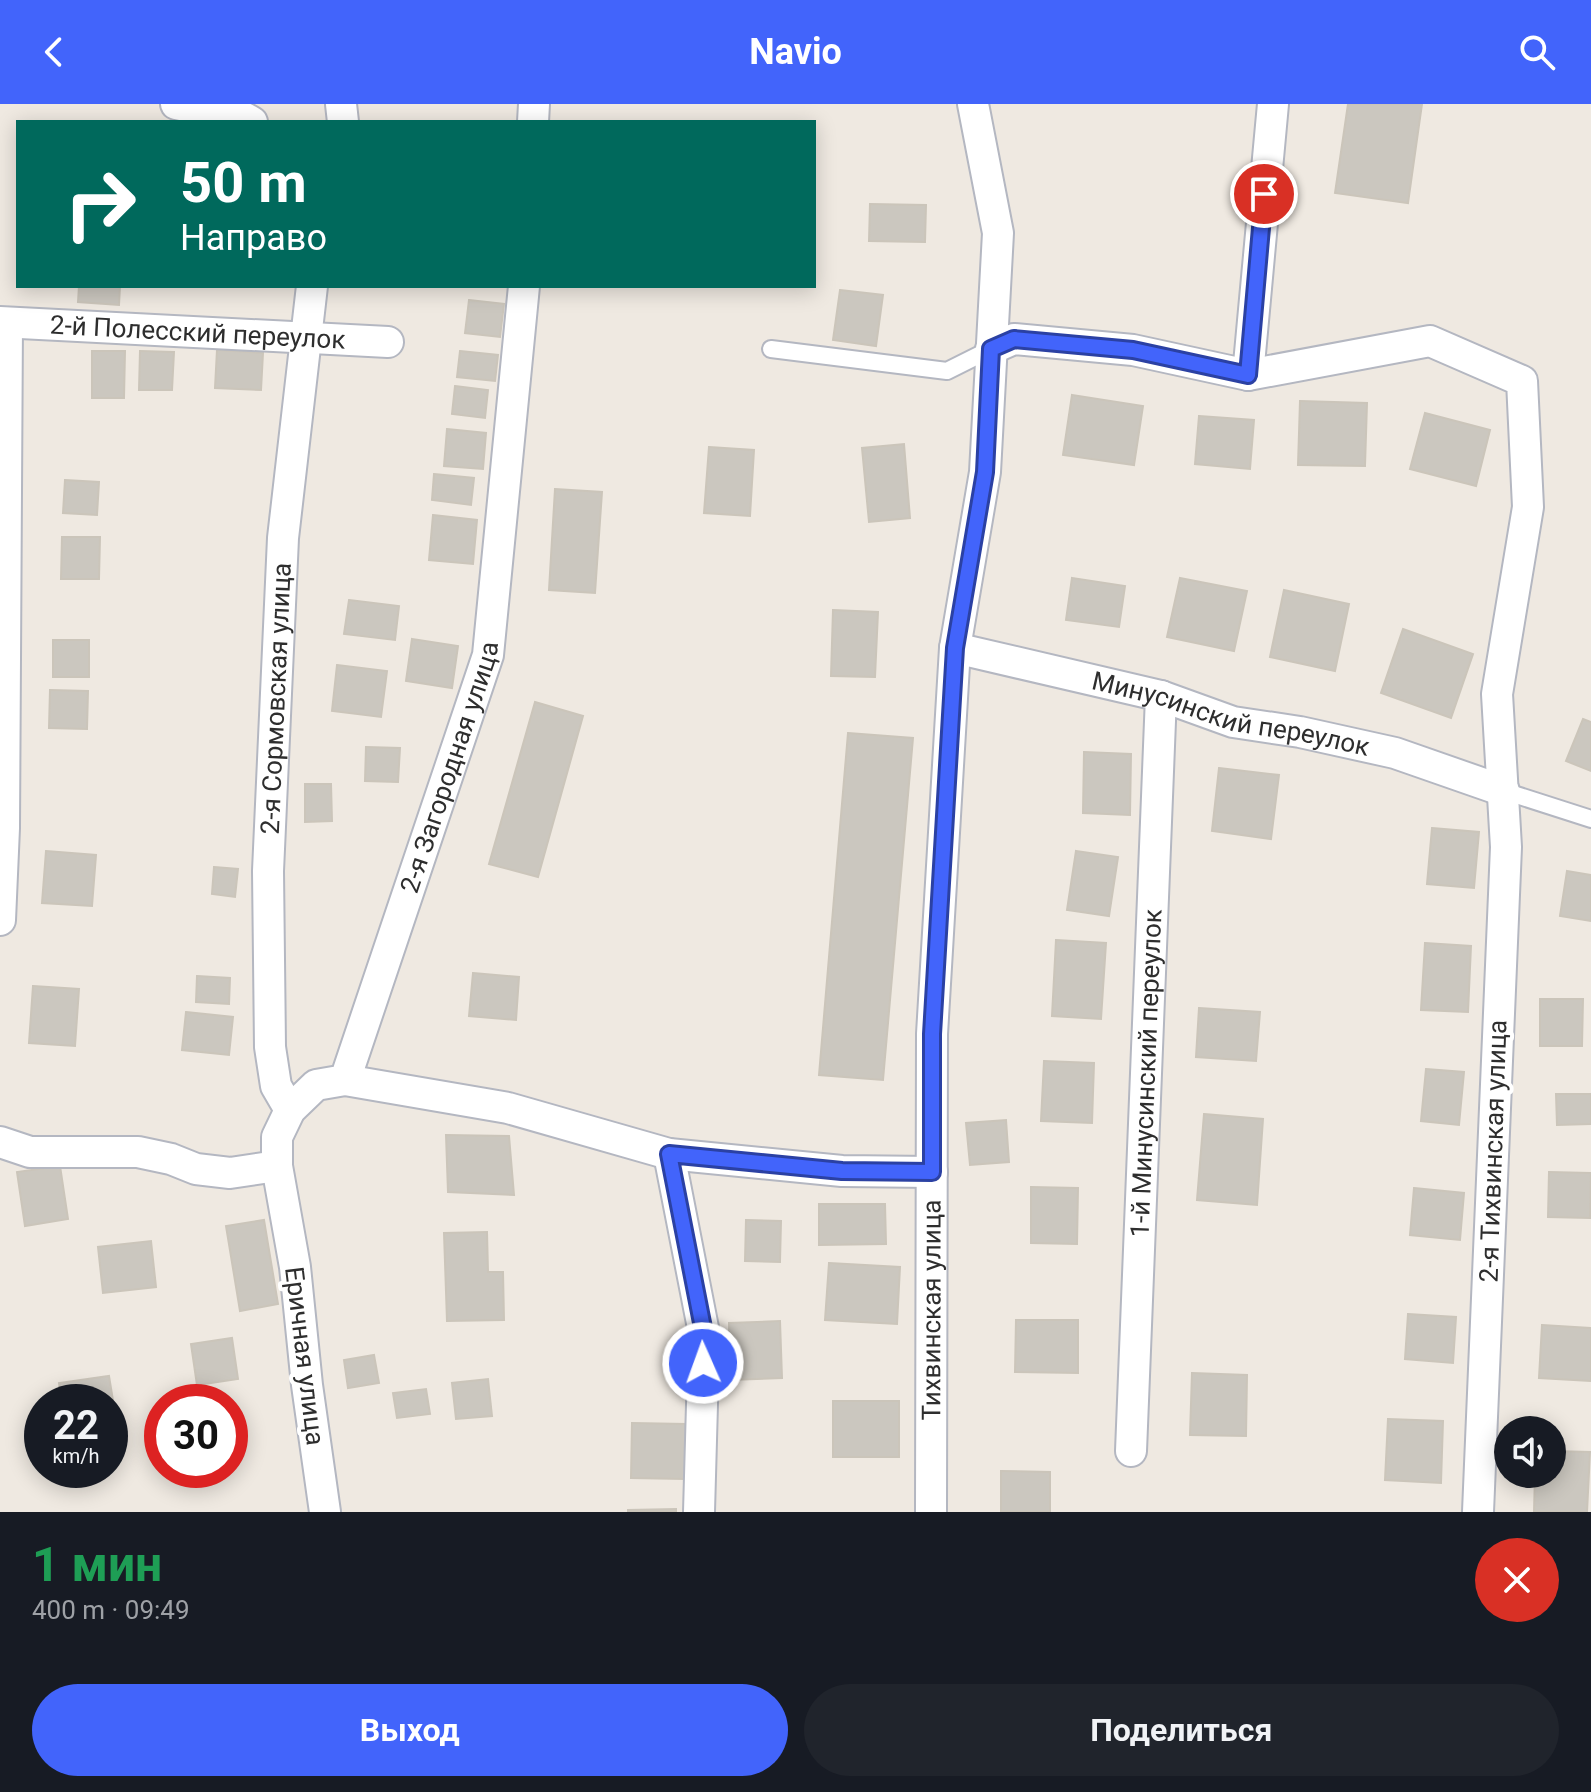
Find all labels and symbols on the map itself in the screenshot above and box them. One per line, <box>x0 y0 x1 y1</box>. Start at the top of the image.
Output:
pin <box>1230 160 1298 228</box>
street label: 2-й Полесский переулок <box>49 310 346 355</box>
street label: 2-я Сормовская улица <box>255 562 297 835</box>
street label: 2-я Загородная улица <box>394 640 504 897</box>
street label: Минусинский переулок <box>1089 665 1372 762</box>
street label: 1-й Минусинский переулок <box>1124 908 1168 1238</box>
street label: 2-я Тихвинская улица <box>1473 1019 1513 1283</box>
street label: Тихвинская улица <box>916 1200 947 1420</box>
street label: Еричная улица <box>279 1265 331 1447</box>
position arrow <box>661 1321 745 1405</box>
speed limit sign: 30 <box>144 1384 248 1488</box>

